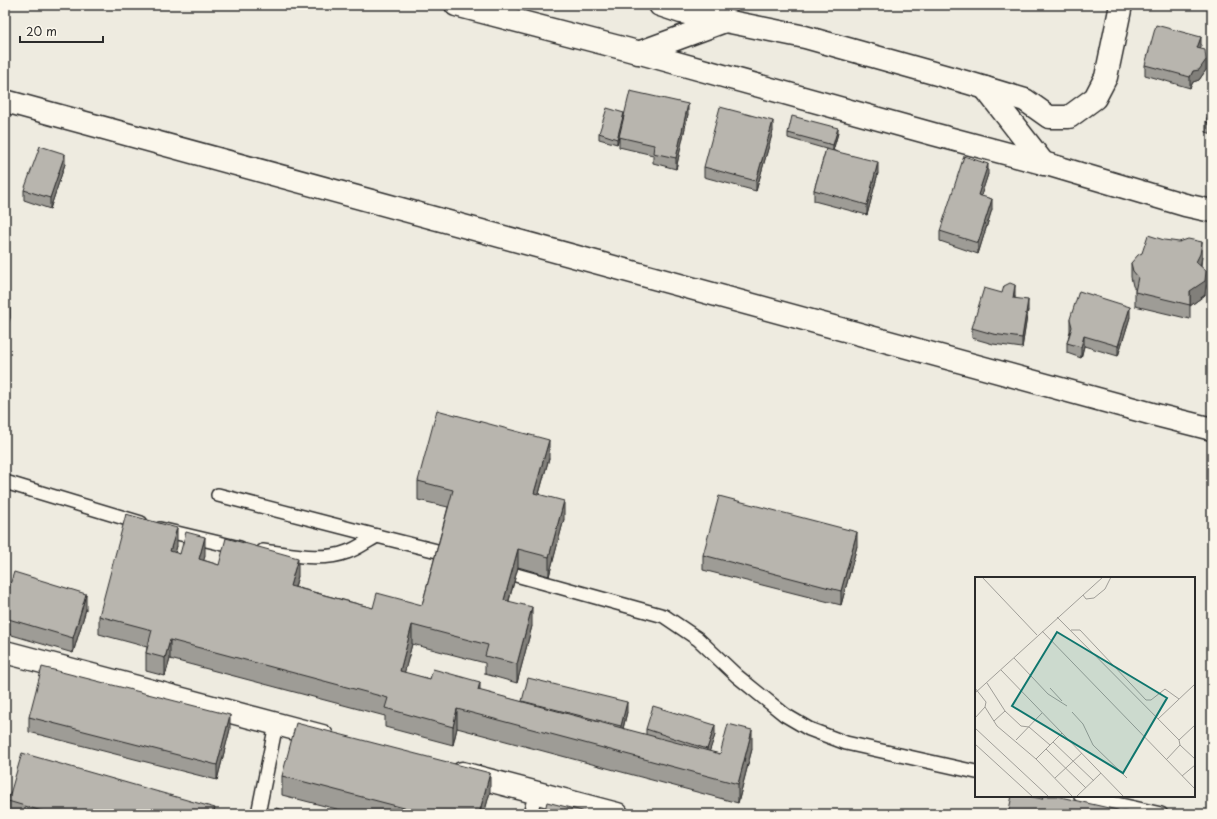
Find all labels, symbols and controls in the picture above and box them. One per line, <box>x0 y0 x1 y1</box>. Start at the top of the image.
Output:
scale bar <box>20 18 103 44</box>
text: 20 m <box>26 22 57 40</box>
inset map <box>975 577 1195 797</box>

